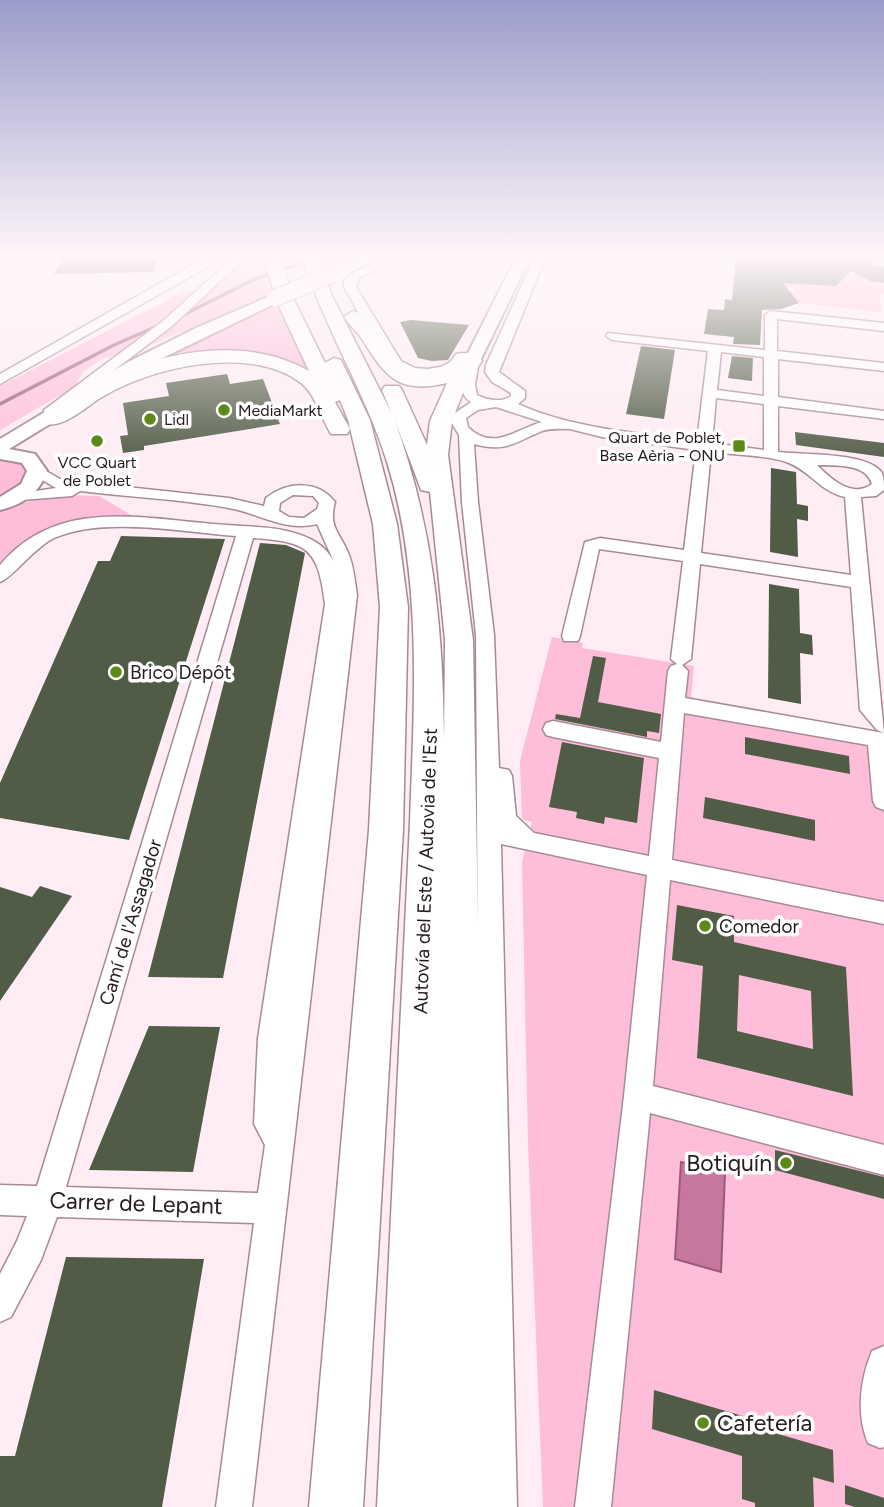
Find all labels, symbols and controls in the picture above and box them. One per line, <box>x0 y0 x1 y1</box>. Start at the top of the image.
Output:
place label: MediaMarkt <box>238 401 322 420</box>
marker: MediaMarkt <box>216 402 232 418</box>
place label: Lidl <box>164 410 189 429</box>
marker: Lidl <box>142 411 158 427</box>
place label: Quart de Poblet, Base Aèria - ONU <box>599 428 725 465</box>
marker: VCC Quart de Poblet <box>89 433 105 449</box>
marker: Quart de Poblet, Base Aèria - ONU <box>731 438 747 454</box>
place label: VCC Quart de Poblet <box>57 453 137 490</box>
place label: Brico Dépôt <box>130 661 231 684</box>
marker: Brico Dépôt <box>108 664 124 680</box>
street label: Autovía del Este / Autovia de l'Est <box>409 728 442 1014</box>
street label: Camí de l'Assagador <box>94 836 167 1008</box>
place label: Comedor <box>719 915 799 938</box>
marker: Comedor <box>697 918 713 934</box>
place label: Botiquín <box>686 1149 772 1177</box>
marker: Botiquín <box>778 1155 794 1171</box>
street label: Carrer de Lepant <box>49 1186 223 1220</box>
place label: Cafetería <box>717 1409 812 1437</box>
marker: Cafetería <box>695 1415 711 1431</box>

